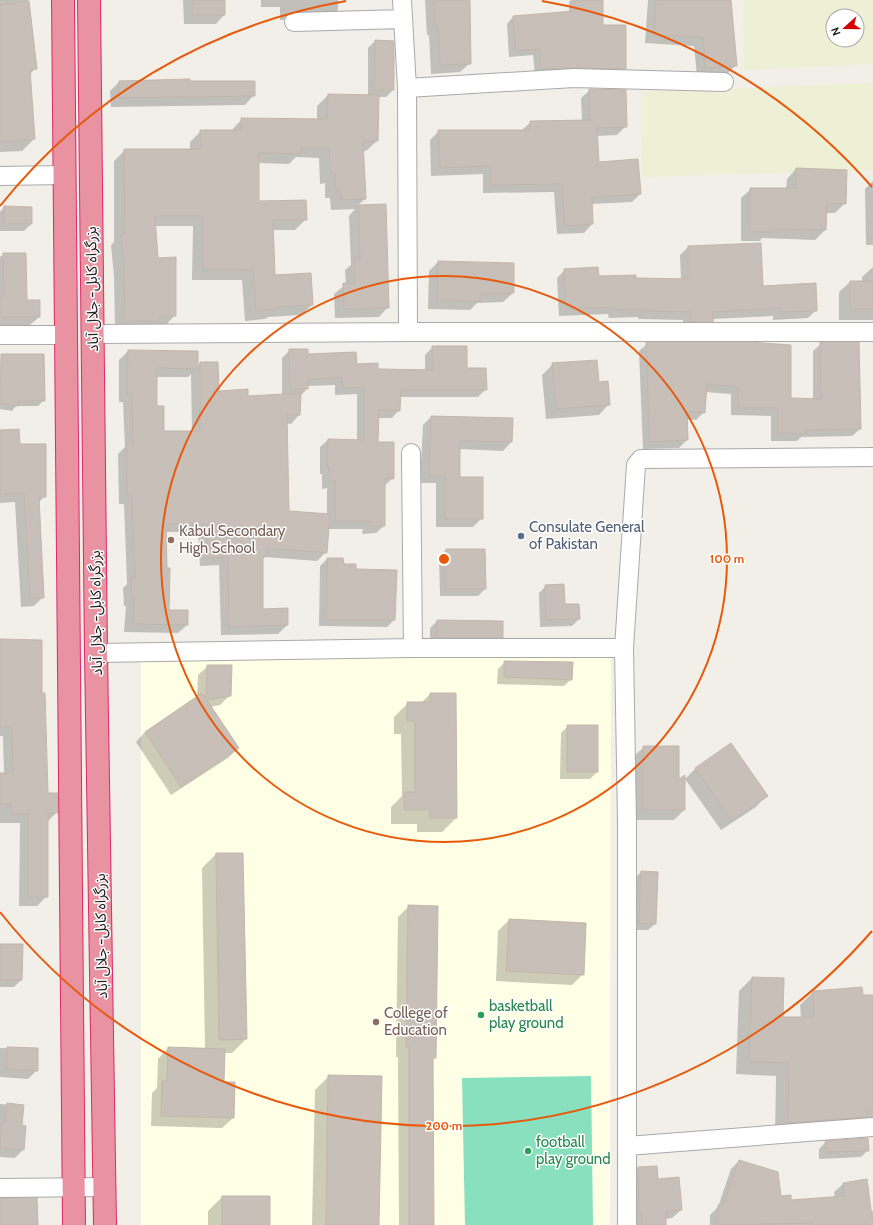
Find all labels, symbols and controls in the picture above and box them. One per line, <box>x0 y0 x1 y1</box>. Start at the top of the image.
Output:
north arrow <box>825 8 865 48</box>
text: N <box>828 25 844 38</box>
street label: بزرگراه کابل- جلال آباد <box>82 226 102 352</box>
place label: Consulate General of Pakistan <box>529 518 645 553</box>
place label: Kabul Secondary High School <box>179 522 286 557</box>
marker: Consulate General of Pakistan <box>516 531 526 541</box>
marker: Kabul Secondary High School <box>166 535 176 545</box>
street label: بزرگراه کابل- جلال آباد <box>86 550 106 676</box>
text: 100 m <box>710 551 744 566</box>
centre of rings <box>437 552 451 566</box>
street label: بزرگراه کابل- جلال آباد <box>91 873 111 999</box>
place label: basketball play ground <box>489 997 564 1032</box>
place label: College of Education <box>384 1004 448 1039</box>
marker: basketball play ground <box>476 1010 486 1020</box>
marker: College of Education <box>371 1017 381 1027</box>
text: 200 m <box>426 1118 462 1133</box>
place label: football play ground <box>536 1133 611 1168</box>
marker: football play ground <box>523 1146 533 1156</box>

